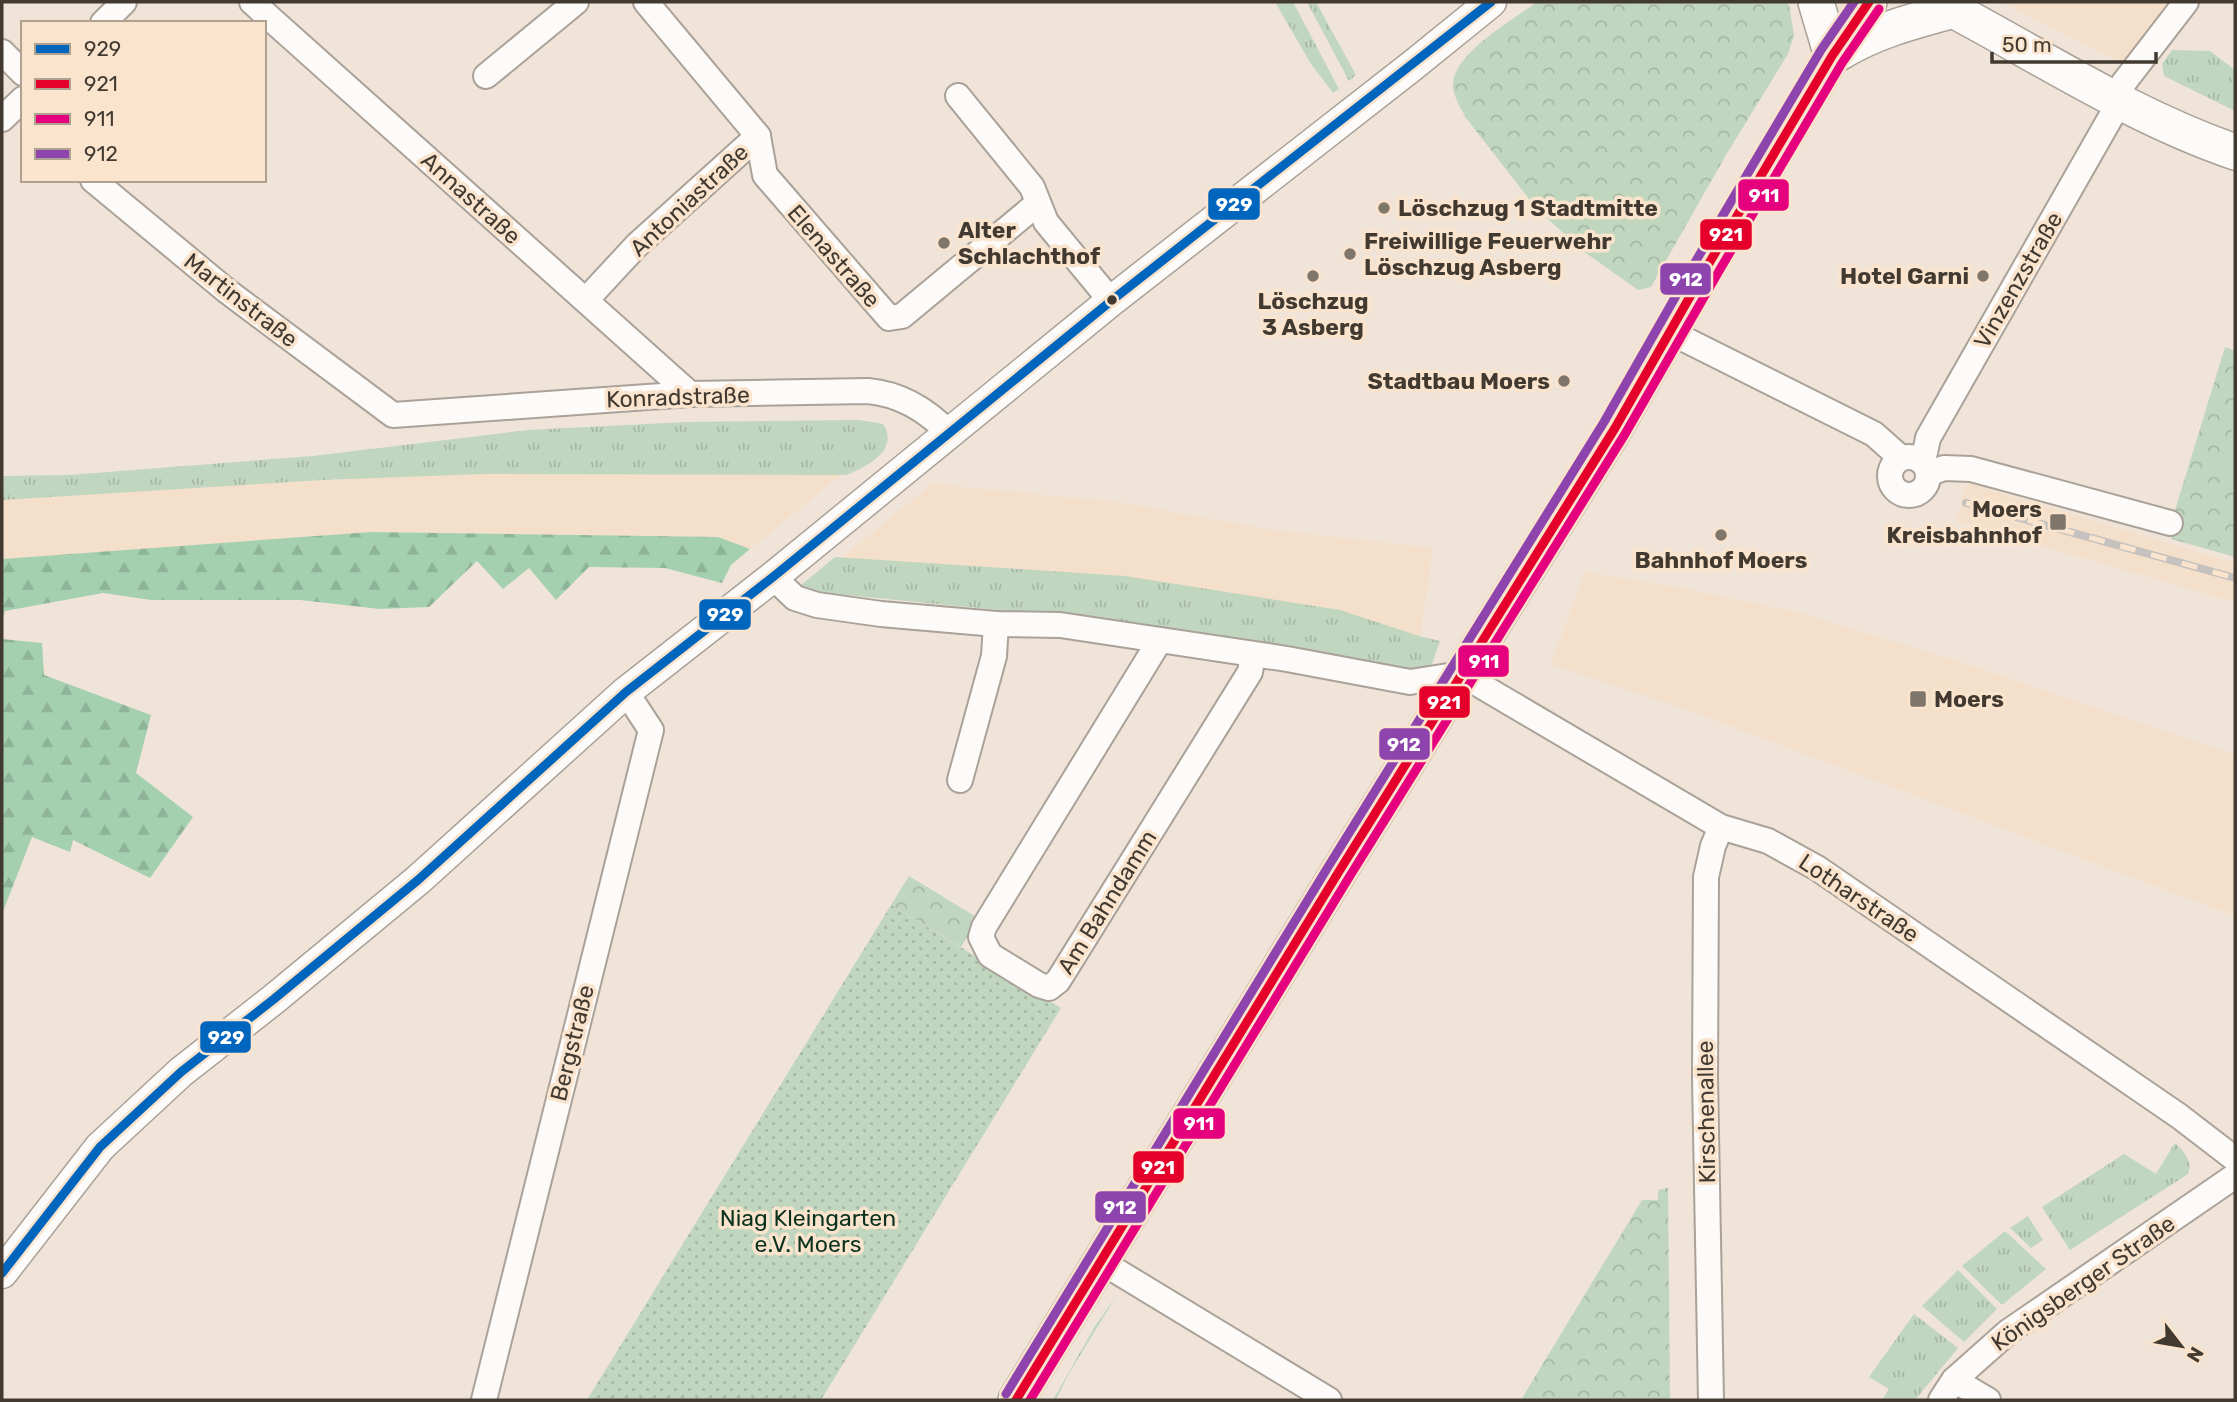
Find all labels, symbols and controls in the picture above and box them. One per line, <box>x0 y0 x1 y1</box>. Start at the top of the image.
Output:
legend <box>21 21 266 182</box>
scale bar <box>1992 21 2156 65</box>
text: 50 m <box>2002 32 2052 57</box>
text: 929 <box>84 36 121 61</box>
text: 921 <box>84 71 118 96</box>
text: 911 <box>84 106 114 131</box>
street label: Antoniastraße <box>624 138 754 262</box>
text: 912 <box>84 141 118 166</box>
street label: Annastraße <box>415 146 527 250</box>
line badge: 911 <box>1737 178 1790 212</box>
text: 911 <box>1748 184 1780 207</box>
line badge: 929 <box>1207 187 1261 221</box>
text: 929 <box>1216 193 1252 216</box>
place label: Löschzug 1 Stadtmitte <box>1398 194 1658 222</box>
street label: Elenastraße <box>782 199 886 313</box>
marker: Löschzug 1 Stadtmitte <box>1376 200 1392 216</box>
street label: Vinzenzstraße <box>1968 207 2068 353</box>
place label: Alter Schlachthof <box>958 216 1101 270</box>
line badge: 921 <box>1699 218 1753 251</box>
text: 921 <box>1709 223 1743 246</box>
place label: Freiwillige Feuerwehr Löschzug Asberg <box>1364 227 1612 281</box>
marker: Alter Schlachthof <box>936 235 952 251</box>
marker: Freiwillige Feuerwehr Löschzug Asberg <box>1342 246 1358 262</box>
street label: Martinstraße <box>179 247 303 353</box>
line badge: 912 <box>1659 262 1712 296</box>
place label: Hotel Garni <box>1840 262 1969 290</box>
marker: Löschzug 3 Asberg <box>1305 268 1321 284</box>
text: 912 <box>1669 268 1703 291</box>
marker: Hotel Garni <box>1975 268 1991 284</box>
place label: Löschzug 3 Asberg <box>1258 287 1368 341</box>
unlabelled marker <box>1105 293 1119 307</box>
place label: Stadtbau Moers <box>1368 367 1550 395</box>
marker: Stadtbau Moers <box>1556 373 1572 389</box>
street label: Konradstraße <box>606 381 750 413</box>
place label: Moers Kreisbahnhof <box>1887 495 2043 549</box>
marker: Moers Kreisbahnhof <box>2048 512 2068 532</box>
marker: Bahnhof Moers <box>1713 527 1729 543</box>
place label: Bahnhof Moers <box>1635 546 1808 574</box>
line badge: 929 <box>698 598 752 631</box>
text: 929 <box>707 603 743 626</box>
line badge: 911 <box>1457 644 1510 678</box>
text: 911 <box>1468 650 1500 673</box>
line badge: 921 <box>1418 685 1471 719</box>
place label: Moers <box>1934 685 2004 713</box>
marker: Moers <box>1908 689 1928 709</box>
text: 921 <box>1427 691 1461 714</box>
line badge: 912 <box>1378 727 1431 761</box>
text: 912 <box>1387 733 1421 756</box>
street label: Am Bahndamm <box>1051 825 1163 979</box>
street label: Lotharstraße <box>1794 848 1924 948</box>
street label: Bergstraße <box>544 982 600 1104</box>
line badge: 929 <box>199 1020 252 1054</box>
text: 929 <box>208 1026 244 1049</box>
street label: Kirschenallee <box>1691 1040 1721 1184</box>
line badge: 911 <box>1172 1107 1226 1140</box>
text: 911 <box>1183 1112 1215 1135</box>
line badge: 921 <box>1132 1150 1185 1184</box>
text: 921 <box>1141 1156 1175 1179</box>
line badge: 912 <box>1094 1190 1147 1224</box>
text: 912 <box>1103 1196 1137 1219</box>
park label: Niag Kleingarten e.V. Moers <box>720 1204 896 1258</box>
street label: Königsberger Straße <box>1986 1209 2180 1357</box>
north arrow <box>2146 1311 2216 1381</box>
text: N <box>2182 1343 2209 1366</box>

